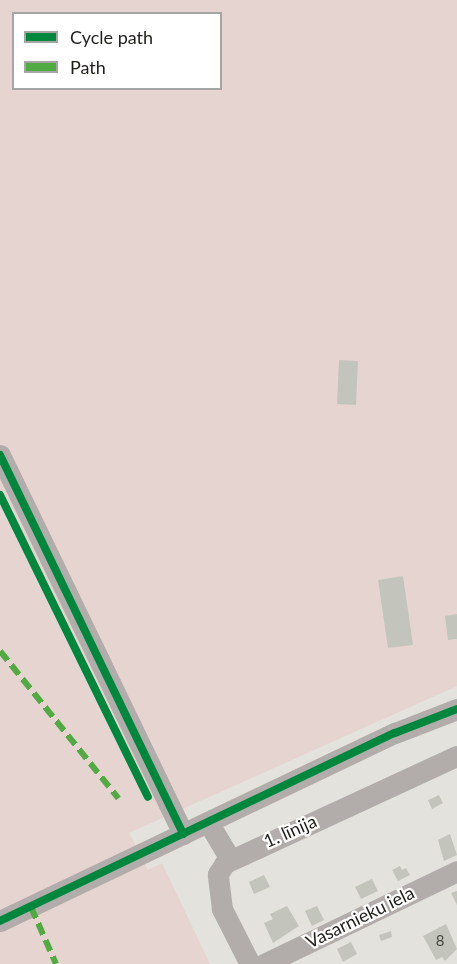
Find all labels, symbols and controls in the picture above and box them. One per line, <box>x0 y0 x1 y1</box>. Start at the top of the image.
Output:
legend <box>12 12 222 90</box>
text: Cycle path <box>70 26 153 48</box>
text: Path <box>70 56 106 78</box>
street label: 1. līnija <box>260 810 320 852</box>
street label: Vasarnieku iela <box>302 881 418 953</box>
house number: 8 <box>436 932 444 950</box>

